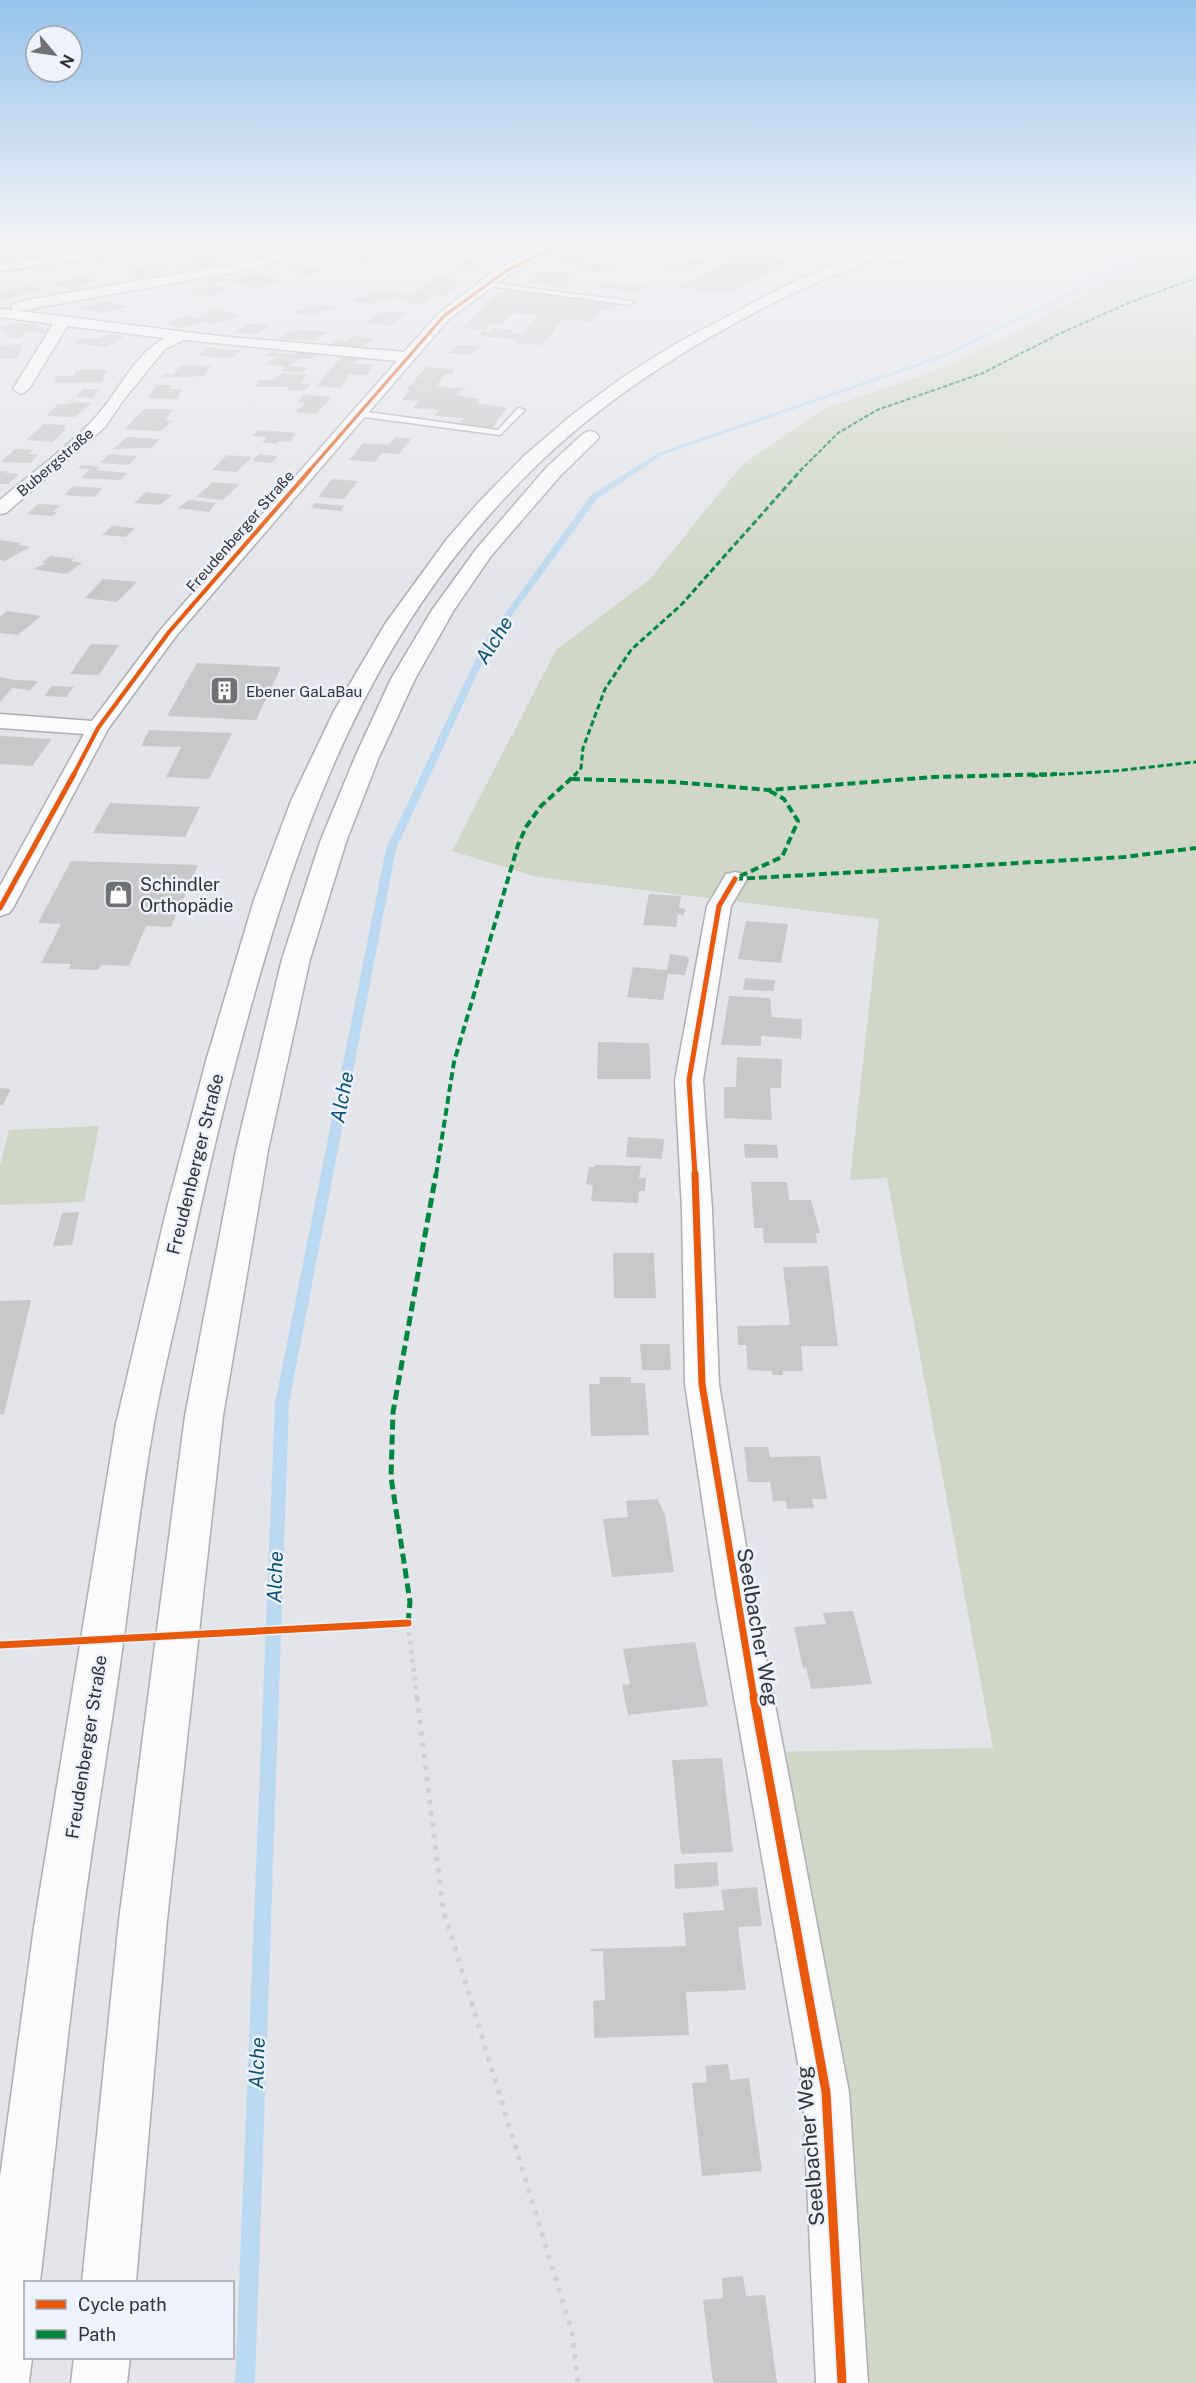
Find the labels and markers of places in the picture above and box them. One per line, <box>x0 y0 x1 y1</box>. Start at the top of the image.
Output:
building icon: Ebener GaLaBau <box>209 675 241 707</box>
place label: Ebener GaLaBau <box>246 683 362 700</box>
place label: Schindler Orthopädie <box>140 874 233 916</box>
shop icon: Schindler Orthopädie <box>103 878 135 910</box>

